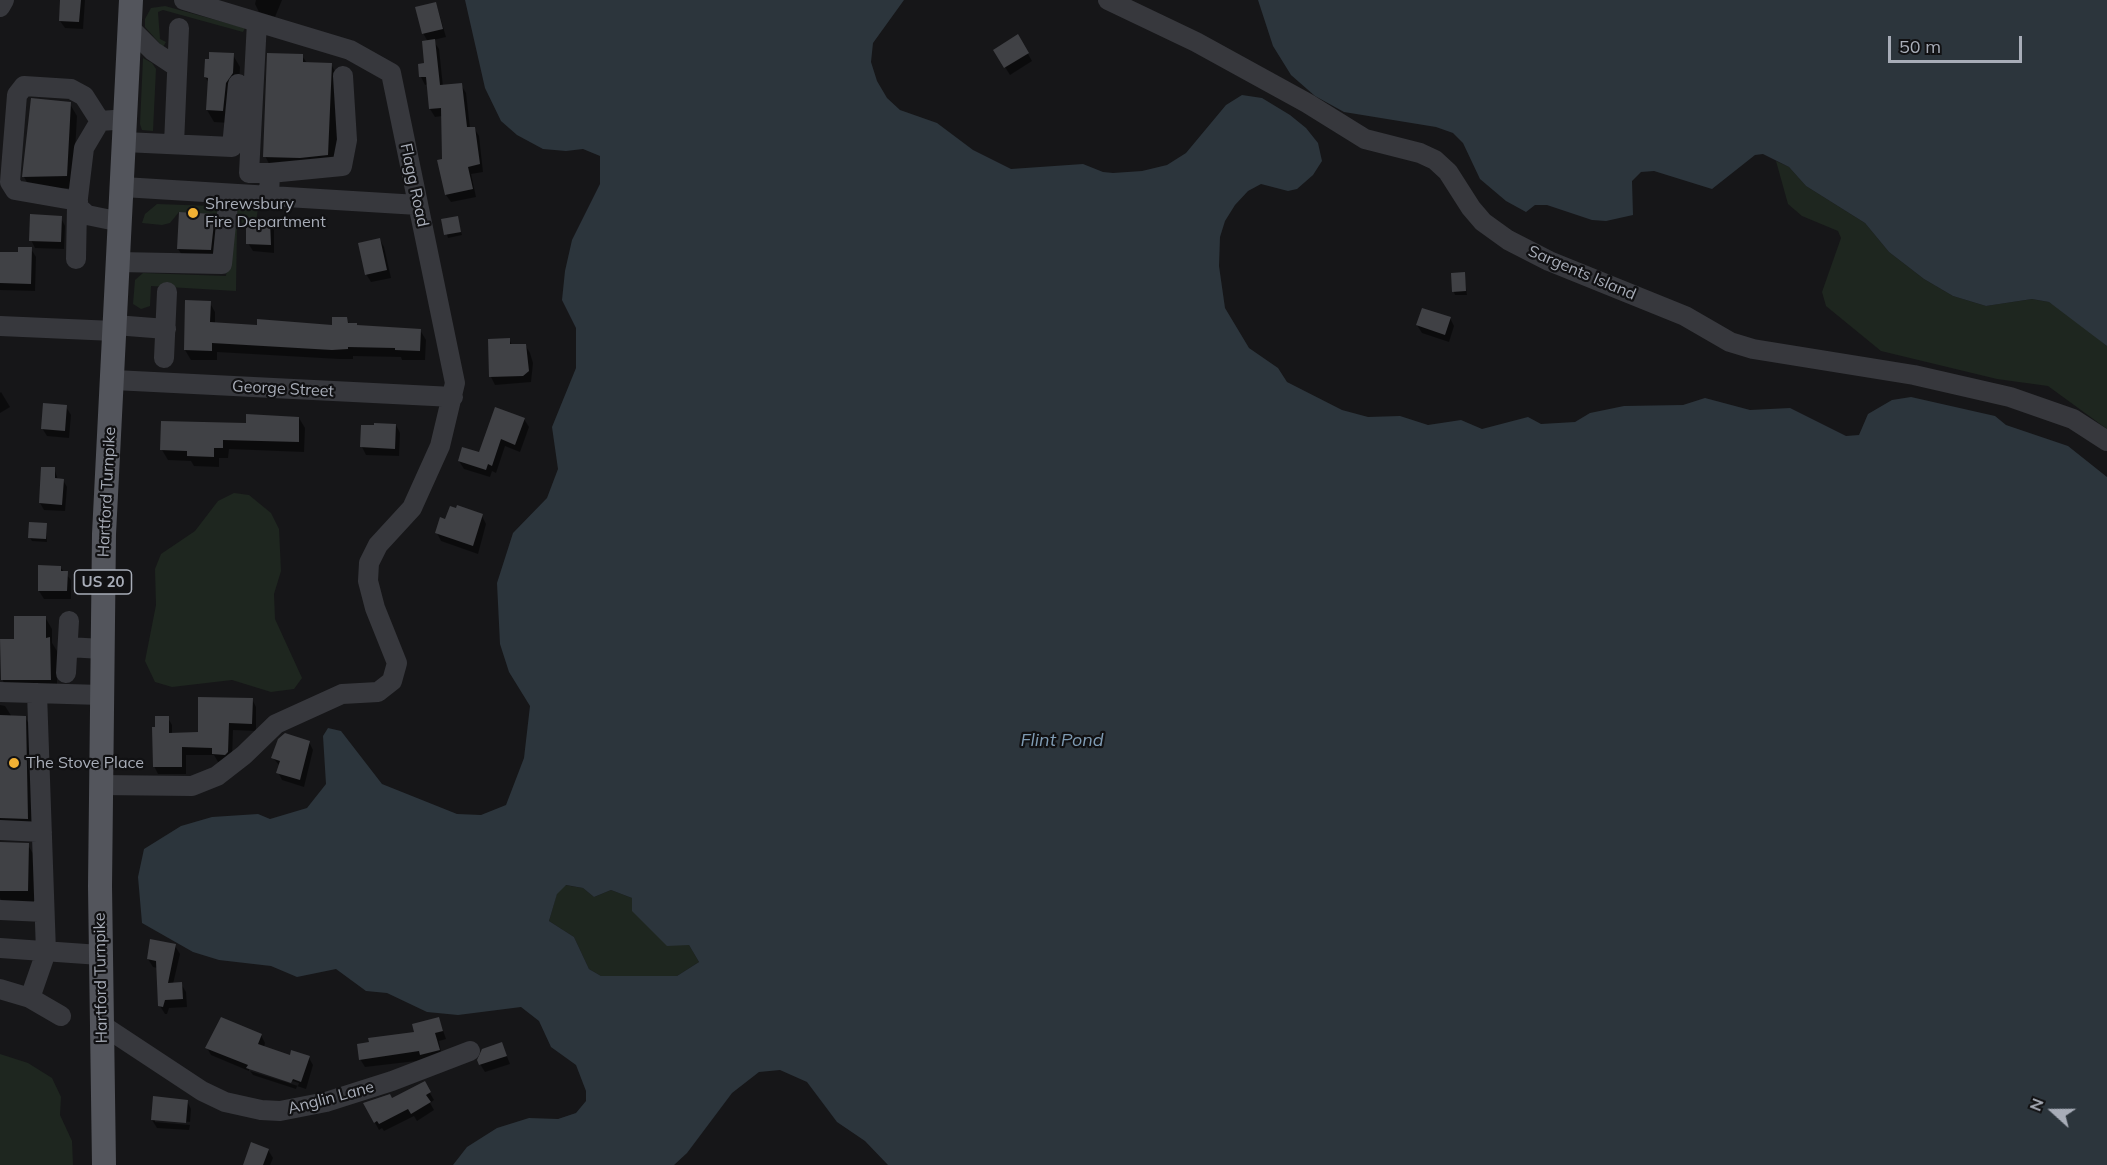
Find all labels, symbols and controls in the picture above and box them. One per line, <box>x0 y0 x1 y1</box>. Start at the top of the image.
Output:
scale bar <box>1891 24 2024 62</box>
text: 50 m <box>1899 35 1941 58</box>
street label: Flagg Road <box>396 141 432 229</box>
place label: Shrewsbury Fire Department <box>205 194 326 232</box>
marker: Shrewsbury Fire Department <box>186 206 200 220</box>
street label: Sargents Island <box>1525 242 1639 304</box>
street label: George Street <box>232 377 334 401</box>
street label: Hartford Turnpike <box>94 426 120 558</box>
road number: US 20 <box>74 570 132 594</box>
water label: Flint Pond <box>1020 730 1104 752</box>
place label: The Stove Place <box>26 753 144 773</box>
marker: The Stove Place <box>7 756 21 770</box>
street label: Hartford Turnpike <box>90 913 112 1043</box>
street label: Anglin Lane <box>286 1077 376 1119</box>
north arrow <box>2023 1081 2083 1141</box>
text: N <box>2025 1095 2048 1114</box>

